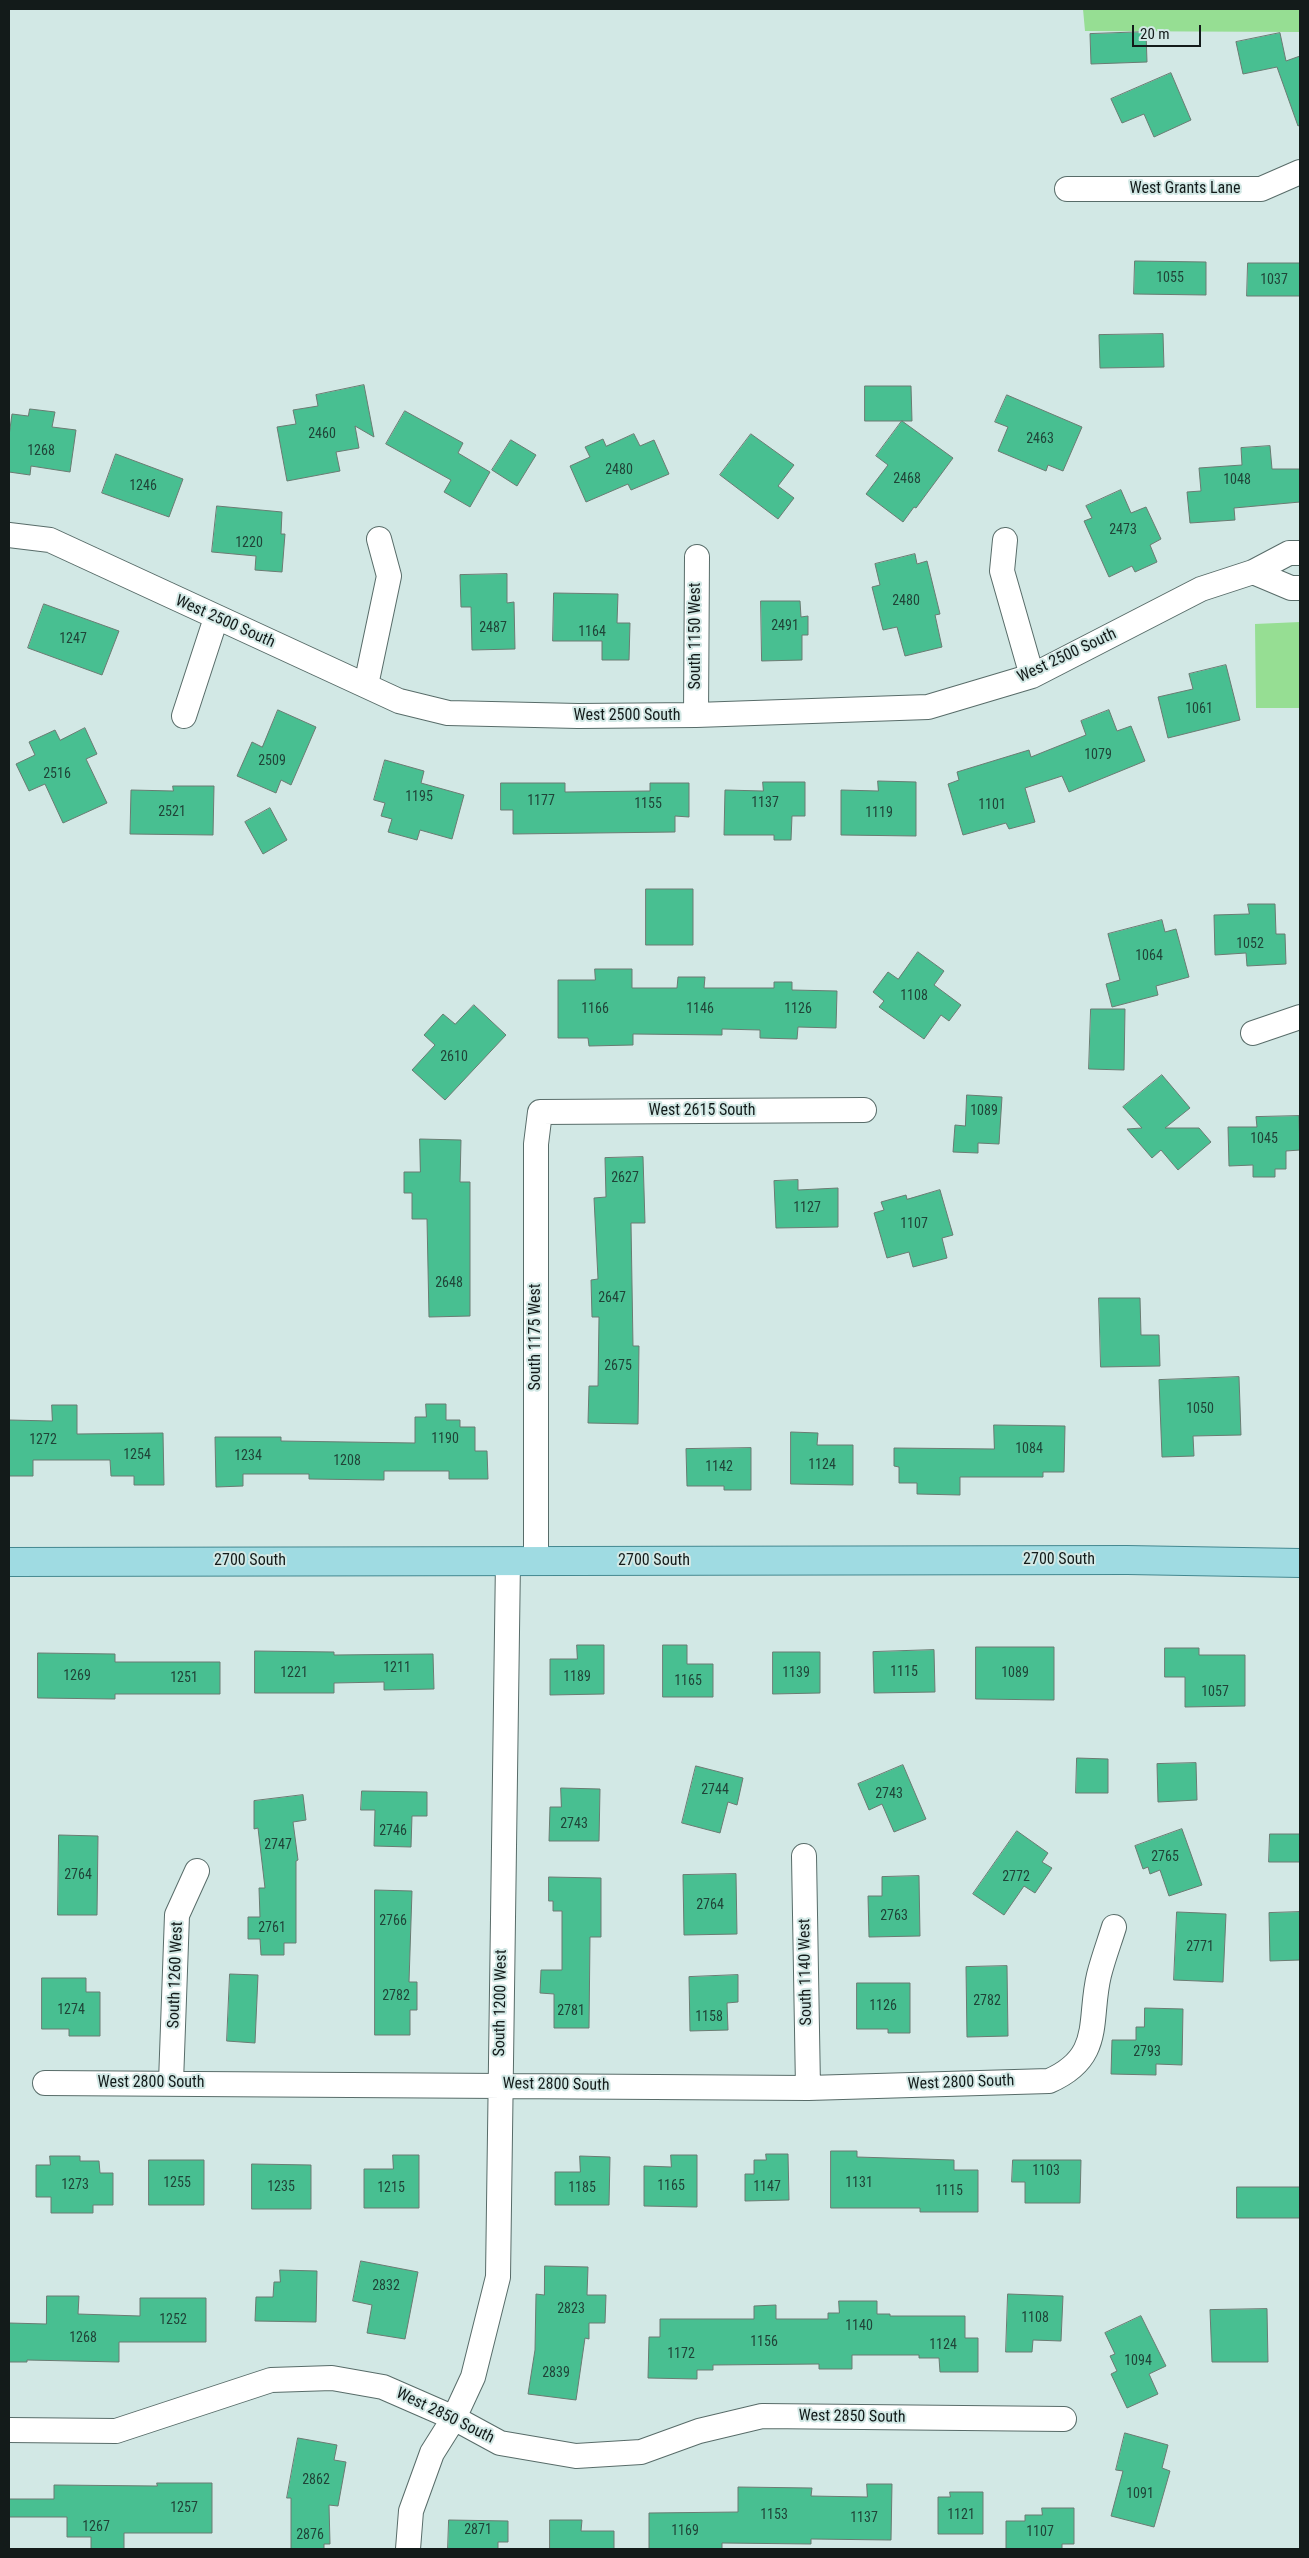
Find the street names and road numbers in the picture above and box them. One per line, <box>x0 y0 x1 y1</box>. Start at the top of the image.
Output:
street label: West Grants Lane <box>1130 179 1240 199</box>
street label: South 1150 West <box>686 583 706 689</box>
street label: West 2500 South <box>172 591 278 653</box>
street label: West 2500 South <box>1014 625 1120 687</box>
street label: West 2500 South <box>574 706 680 726</box>
street label: West 2615 South <box>649 1101 755 1121</box>
street label: South 1175 West <box>526 1284 546 1390</box>
street label: 2700 South <box>1023 1550 1095 1570</box>
street label: 2700 South <box>214 1551 286 1571</box>
street label: 2700 South <box>618 1551 690 1571</box>
street label: South 1140 West <box>795 1918 817 2026</box>
street label: South 1260 West <box>165 1921 187 2029</box>
street label: South 1200 West <box>490 1949 512 2057</box>
street label: West 2800 South <box>907 2072 1015 2094</box>
street label: West 2800 South <box>98 2073 204 2093</box>
street label: West 2800 South <box>502 2074 610 2096</box>
street label: West 2850 South <box>393 2384 497 2448</box>
street label: West 2850 South <box>798 2406 906 2428</box>

